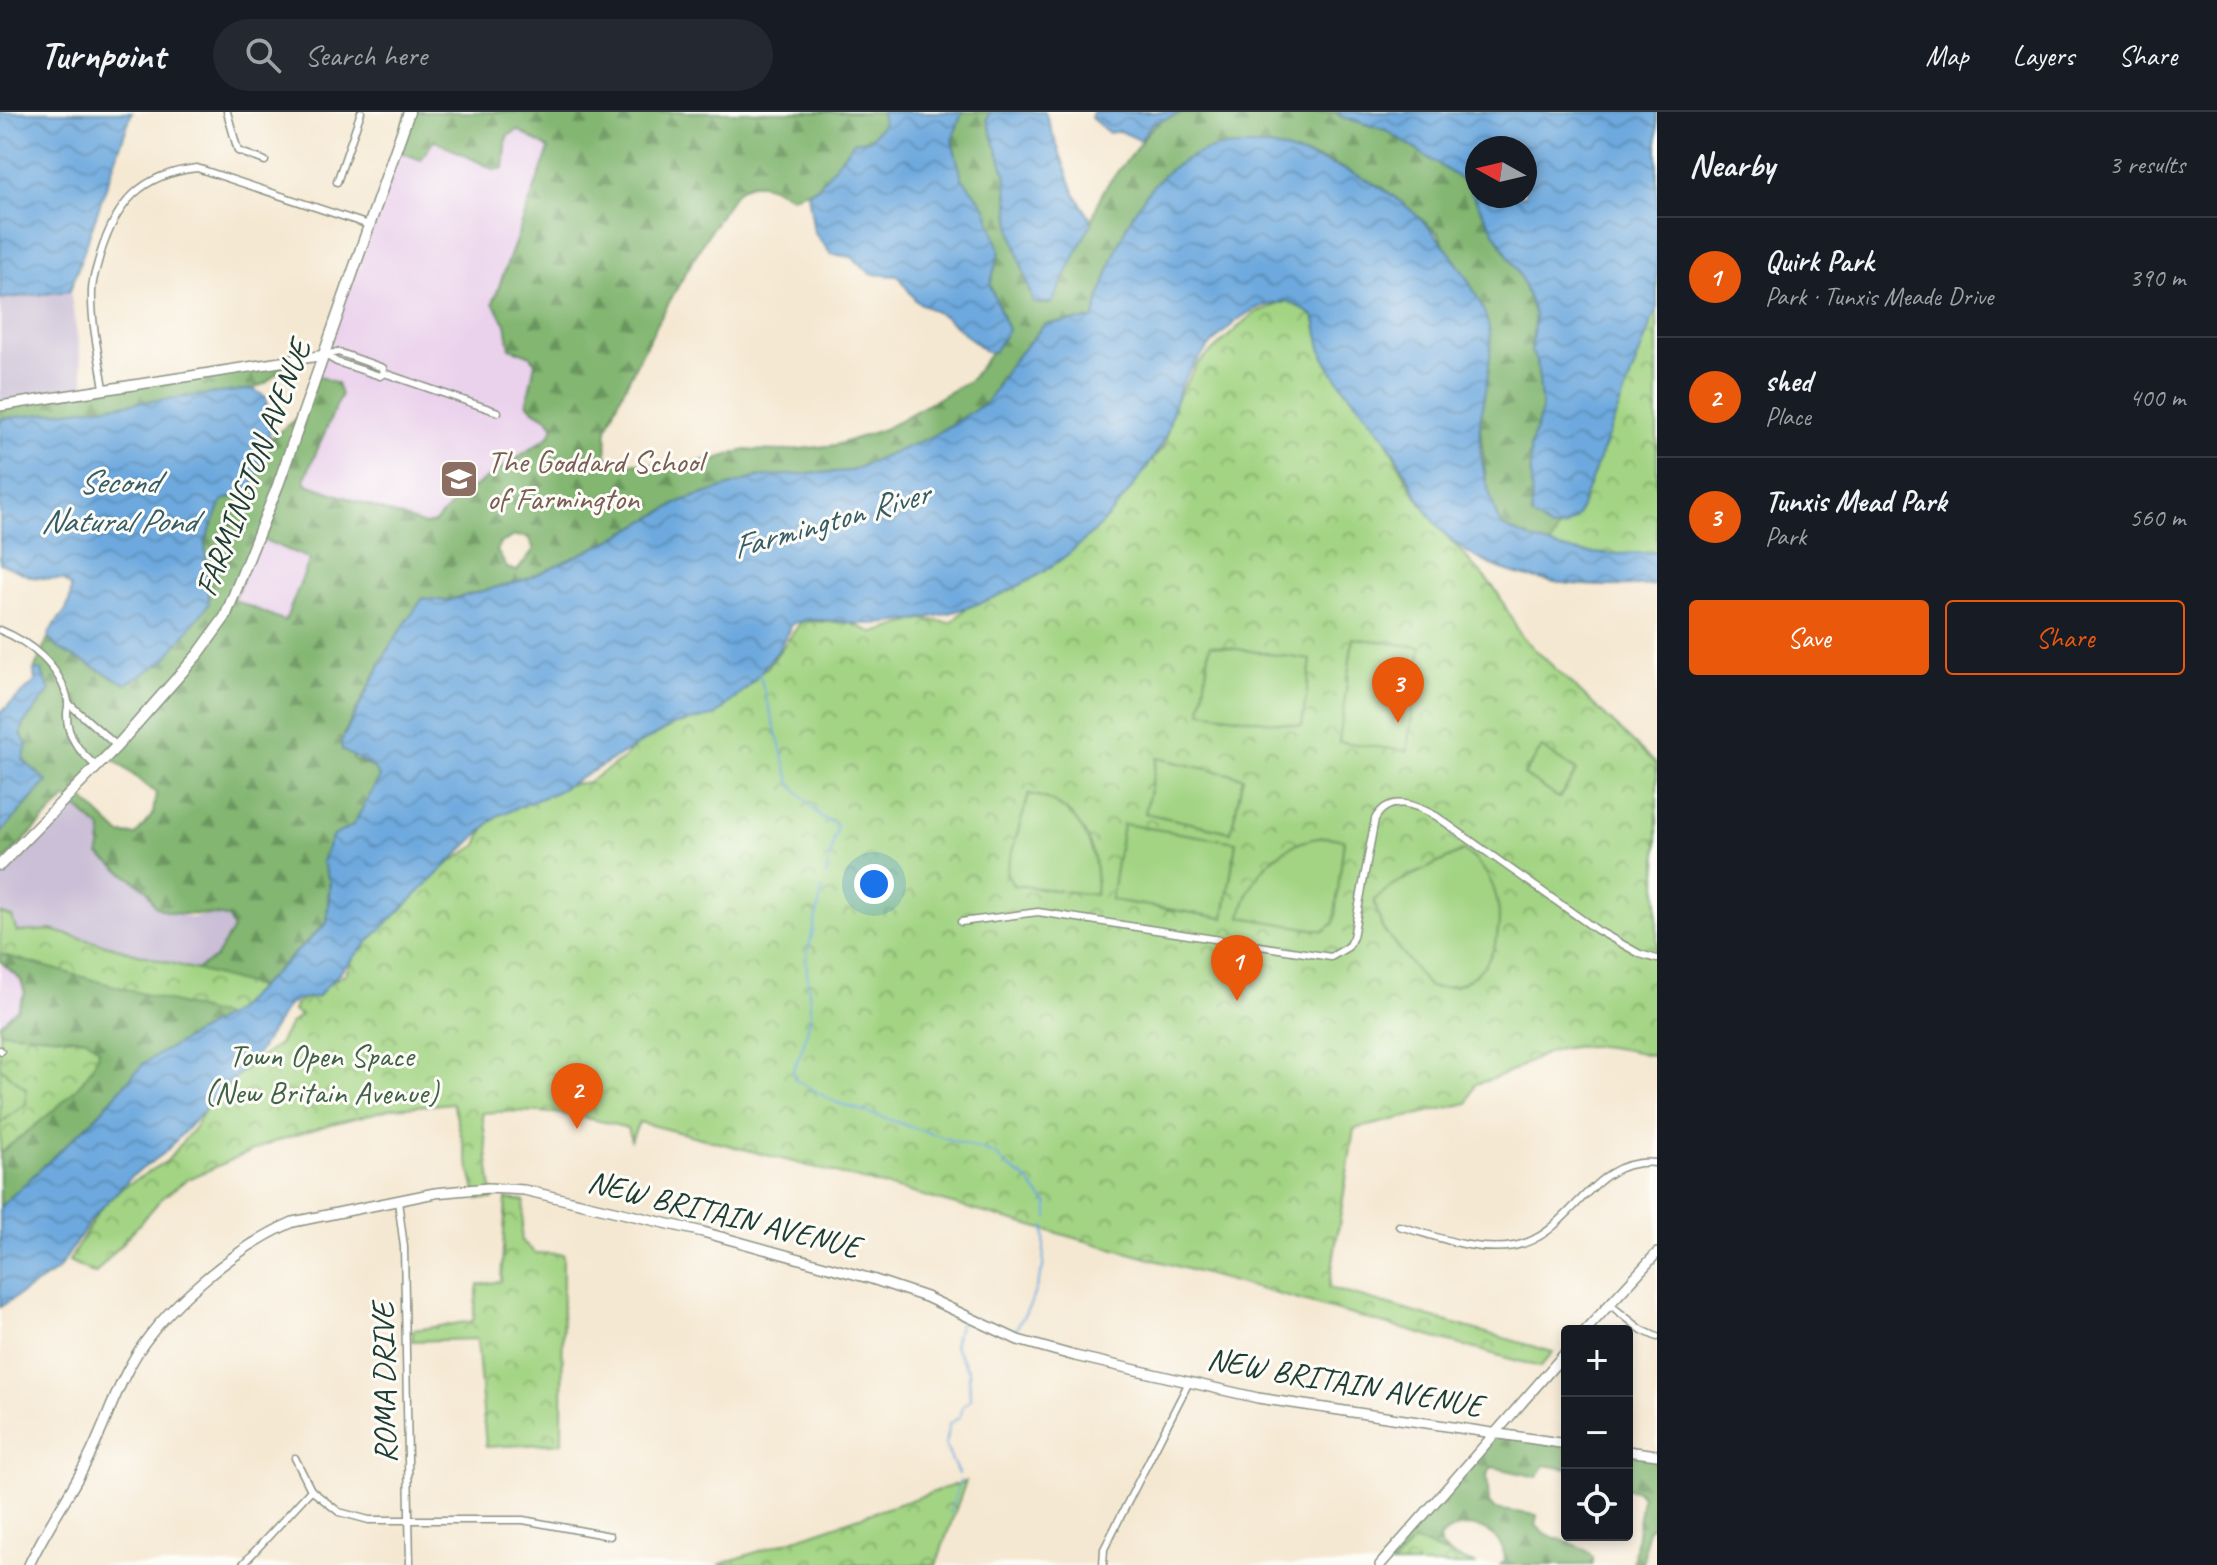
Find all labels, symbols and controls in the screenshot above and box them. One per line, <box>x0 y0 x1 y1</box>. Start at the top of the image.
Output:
search box <box>213 19 773 91</box>
text: Turnpoint <box>40 32 165 79</box>
icon: search <box>241 33 285 77</box>
text: Search here <box>305 36 427 74</box>
text: Map <box>1926 38 1969 73</box>
text: Layers <box>2013 38 2074 73</box>
text: Share <box>2118 38 2177 73</box>
north arrow <box>1465 136 1537 208</box>
text: Nearby <box>1689 143 1775 186</box>
text: 3 results <box>2109 148 2185 181</box>
text: Quirk Park <box>1765 242 1873 280</box>
text: 1 <box>1709 261 1721 294</box>
text: 390 m <box>2129 261 2185 294</box>
text: Park · Tunxis Meade Drive <box>1765 280 1993 313</box>
street label: FARMINGTON AVENUE <box>185 330 322 602</box>
text: shed <box>1765 362 1811 400</box>
text: 2 <box>1709 381 1721 414</box>
text: 400 m <box>2129 381 2185 414</box>
text: Place <box>1765 400 1811 433</box>
place label: The Goddard School of Farmington <box>487 441 709 519</box>
school or university icon: The Goddard School of Farmington <box>438 458 480 500</box>
water label: Second Natural Pond <box>41 460 206 542</box>
water label: Farmington River <box>727 470 938 569</box>
text: Tunxis Mead Park <box>1765 482 1946 520</box>
text: 3 <box>1709 501 1721 534</box>
text: 560 m <box>2129 501 2185 534</box>
text: Park <box>1765 520 1806 553</box>
button: Save <box>1689 600 1929 675</box>
button: Share <box>1945 600 2185 675</box>
pin: 3 <box>1372 657 1424 723</box>
your location <box>854 864 894 904</box>
pin: 1 <box>1211 935 1263 1001</box>
park label: Town Open Space (New Britain Avenue) <box>204 1035 440 1113</box>
pin: 2 <box>551 1063 603 1129</box>
street label: NEW BRITAIN AVENUE <box>584 1160 869 1269</box>
street label: ROMA DRIVE <box>362 1298 406 1464</box>
map controls <box>1561 1325 1633 1541</box>
button: + <box>1561 1325 1633 1397</box>
street label: NEW BRITAIN AVENUE <box>1204 1338 1490 1427</box>
button: − <box>1561 1397 1633 1469</box>
button: locate <box>1561 1469 1633 1541</box>

